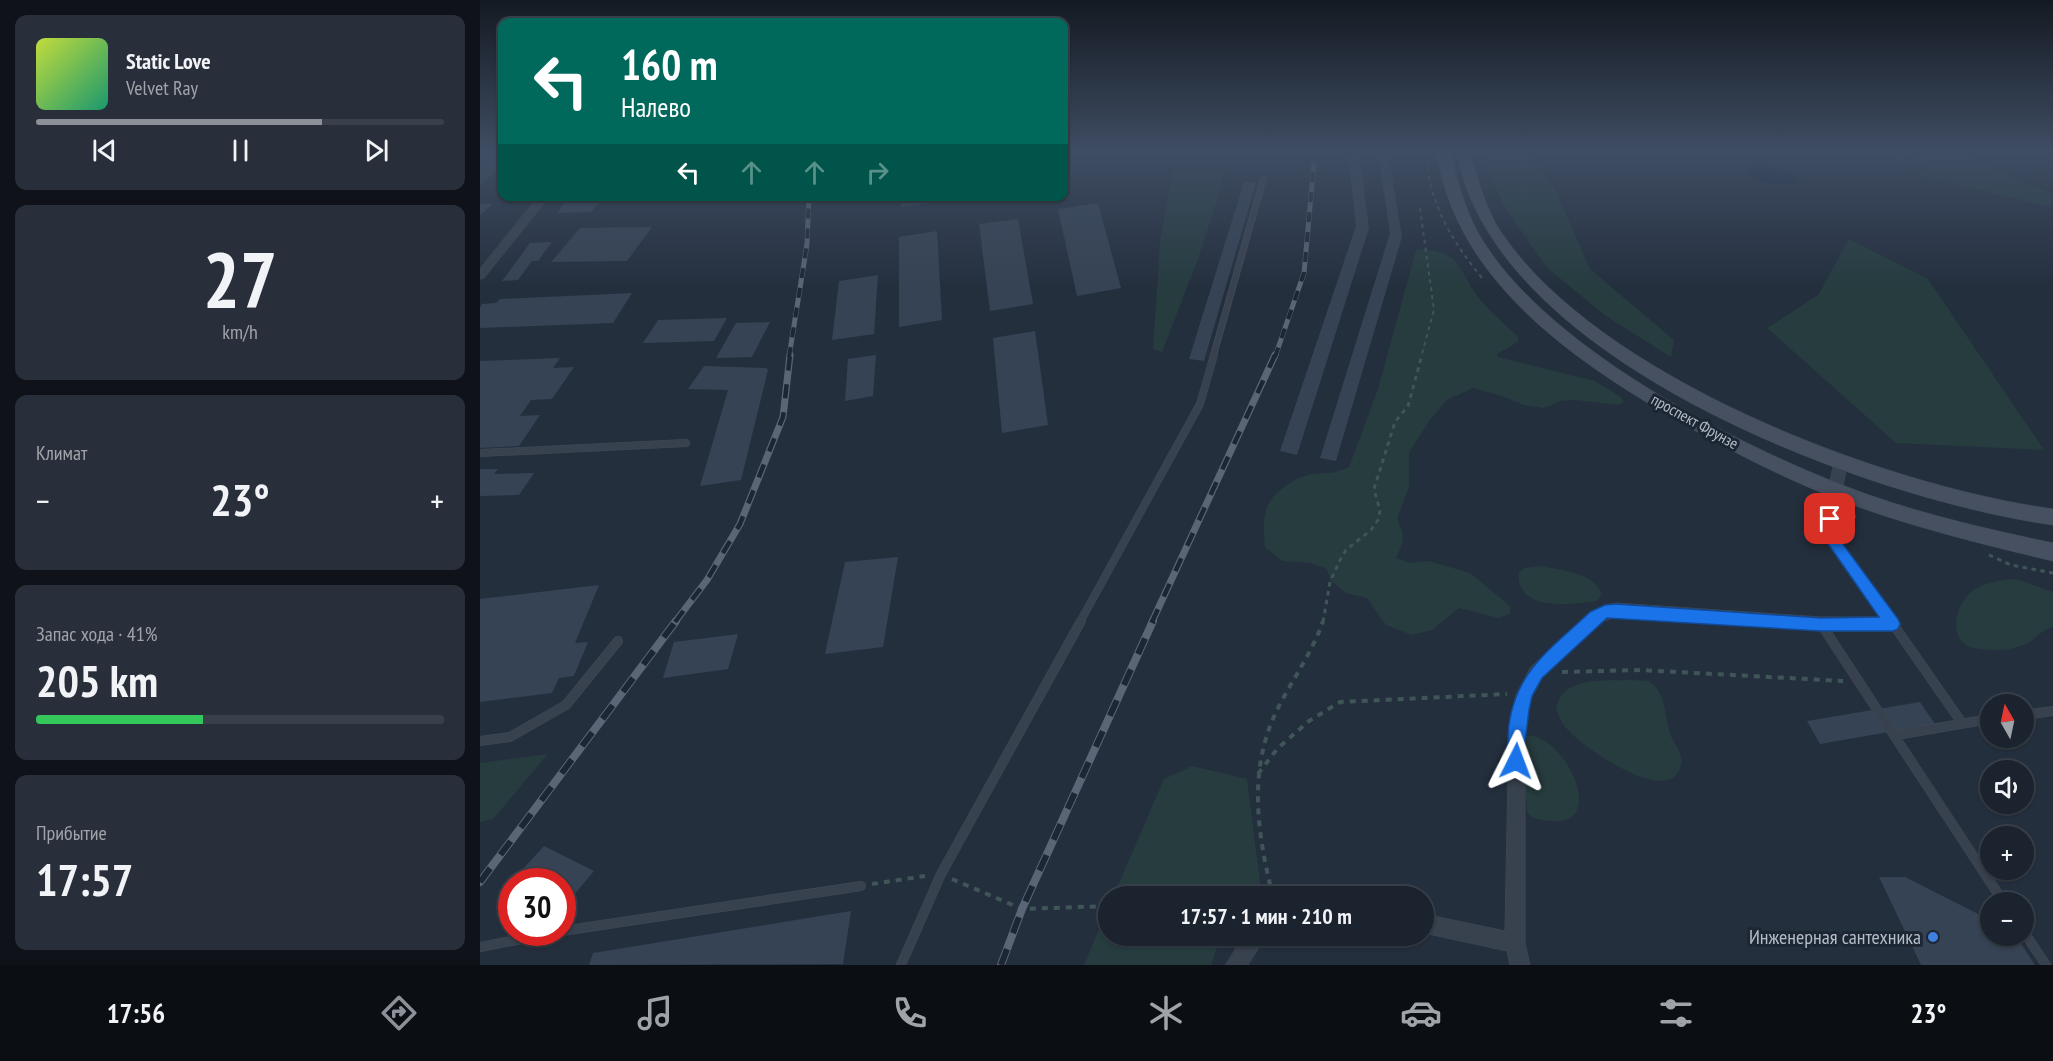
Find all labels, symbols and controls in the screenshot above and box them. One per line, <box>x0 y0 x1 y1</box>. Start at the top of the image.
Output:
text: 160 m <box>621 37 718 92</box>
icon: left <box>522 42 600 120</box>
text: Static Love <box>126 47 211 75</box>
text: Velvet Ray <box>126 75 198 101</box>
text: Налево <box>621 90 691 124</box>
icon: previous <box>88 134 121 167</box>
icon: pause <box>224 134 257 167</box>
icon: next <box>360 134 393 167</box>
icon: left <box>672 156 705 189</box>
icon: ahead <box>735 156 768 189</box>
icon: ahead <box>798 156 831 189</box>
icon: right <box>861 156 894 189</box>
text: 27 <box>203 229 277 330</box>
text: km/h <box>222 319 258 345</box>
street label: проспект Фрунзе <box>1648 389 1742 453</box>
text: Климат <box>36 440 87 466</box>
text: 23° <box>210 470 270 528</box>
text: − <box>36 479 50 522</box>
text: + <box>430 479 444 522</box>
pin <box>1804 493 1855 544</box>
icon: arrive <box>1813 502 1846 535</box>
text: Запас хода · 41% <box>36 621 157 647</box>
text: 205 km <box>36 651 158 709</box>
north arrow <box>1980 694 2034 748</box>
map controls <box>1980 694 2034 946</box>
position arrow <box>1484 729 1548 793</box>
button: sound <box>1980 760 2034 814</box>
text: Прибытие <box>36 820 107 846</box>
button: + <box>1980 826 2034 880</box>
text: 17:57 <box>36 850 133 908</box>
speed limit sign: 30 <box>498 868 576 946</box>
button: − <box>1980 892 2034 946</box>
text: 17:57 · 1 мин · 210 m <box>1180 902 1352 930</box>
place label: Инженерная сантехника <box>1749 924 1921 950</box>
marker: Инженерная сантехника <box>1926 930 1940 944</box>
icon: directions <box>378 992 420 1034</box>
icon: music <box>634 992 676 1034</box>
icon: phone <box>889 992 931 1034</box>
icon: climate <box>1145 992 1187 1034</box>
icon: car <box>1400 992 1442 1034</box>
icon: filters <box>1655 992 1697 1034</box>
text: 17:56 <box>107 996 165 1030</box>
text: 23° <box>1911 996 1946 1030</box>

